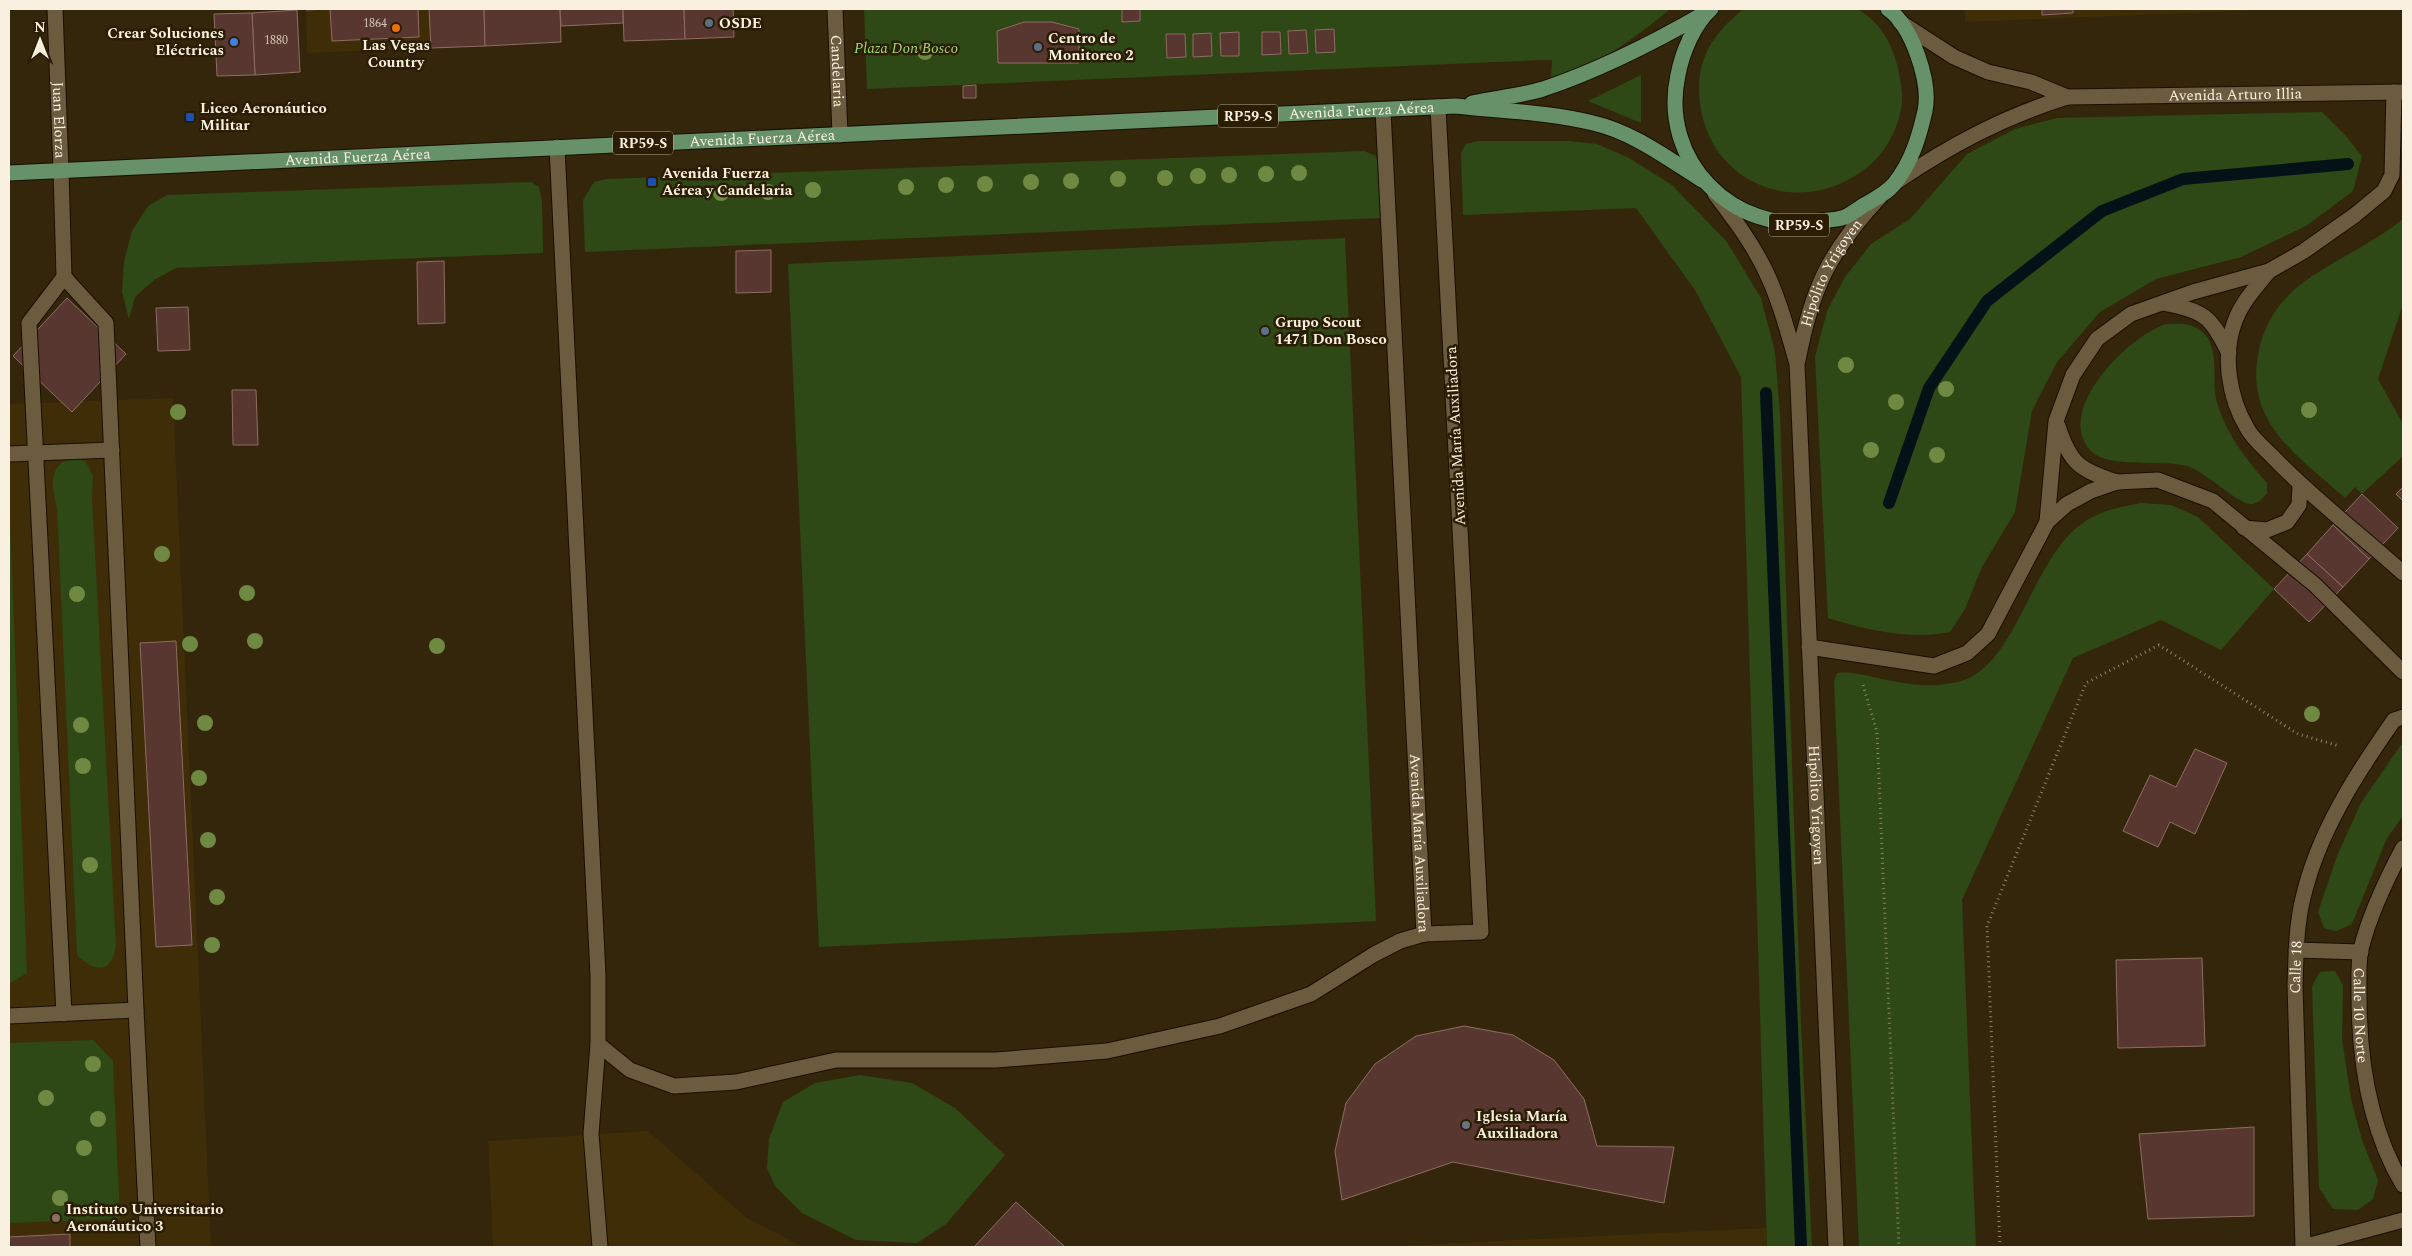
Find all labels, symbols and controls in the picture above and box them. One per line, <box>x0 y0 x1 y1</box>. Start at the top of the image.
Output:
place label: OSDE <box>719 12 762 35</box>
house number: 1864 <box>363 14 387 33</box>
north arrow <box>15 15 65 65</box>
text: N <box>34 17 46 38</box>
marker: OSDE <box>703 17 715 29</box>
place label: Crear Soluciones Eléctricas <box>107 22 224 62</box>
marker: Las Vegas Country <box>390 22 402 34</box>
place label: Centro de Monitoreo 2 <box>1048 27 1134 67</box>
house number: 1880 <box>264 31 288 50</box>
place label: Las Vegas Country <box>362 34 430 74</box>
street label: Candelaria <box>825 34 850 108</box>
marker: Crear Soluciones Eléctricas <box>228 36 240 48</box>
park label: Plaza Don Bosco <box>854 37 958 60</box>
marker: Centro de Monitoreo 2 <box>1032 41 1044 53</box>
street label: Juan Elorza <box>46 81 72 159</box>
street label: Avenida Arturo Illia <box>2168 82 2303 107</box>
street label: Avenida Fuerza Aérea <box>1288 95 1436 125</box>
place label: Liceo Aeronáutico Militar <box>200 97 327 137</box>
road number: RP59-S <box>1218 104 1278 128</box>
marker: Liceo Aeronáutico Militar <box>184 111 196 123</box>
street label: Avenida Fuerza Aérea <box>689 123 836 153</box>
road number: RP59-S <box>613 132 673 154</box>
street label: Avenida Fuerza Aérea <box>284 142 432 172</box>
place label: Avenida Fuerza Aérea y Candelaria <box>662 162 793 202</box>
marker: Avenida Fuerza Aérea y Candelaria <box>646 176 658 188</box>
road number: RP59-S <box>1769 214 1829 236</box>
street label: Hipólito Yrigoyen <box>1794 214 1868 330</box>
place label: Grupo Scout 1471 Don Bosco <box>1275 311 1387 351</box>
marker: Grupo Scout 1471 Don Bosco <box>1259 325 1271 337</box>
street label: Avenida María Auxiliadora <box>1440 345 1472 526</box>
street label: Hipólito Yrigoyen <box>1802 745 1831 866</box>
street label: Avenida María Auxiliadora <box>1404 753 1435 934</box>
street label: Calle 18 <box>2283 940 2308 994</box>
street label: Calle 10 Norte <box>2347 967 2375 1064</box>
place label: Iglesia María Auxiliadora <box>1476 1105 1568 1145</box>
marker: Iglesia María Auxiliadora <box>1460 1119 1472 1131</box>
place label: Instituto Universitario Aeronáutico 3 <box>66 1198 223 1238</box>
marker: Instituto Universitario Aeronáutico 3 <box>50 1212 62 1224</box>

